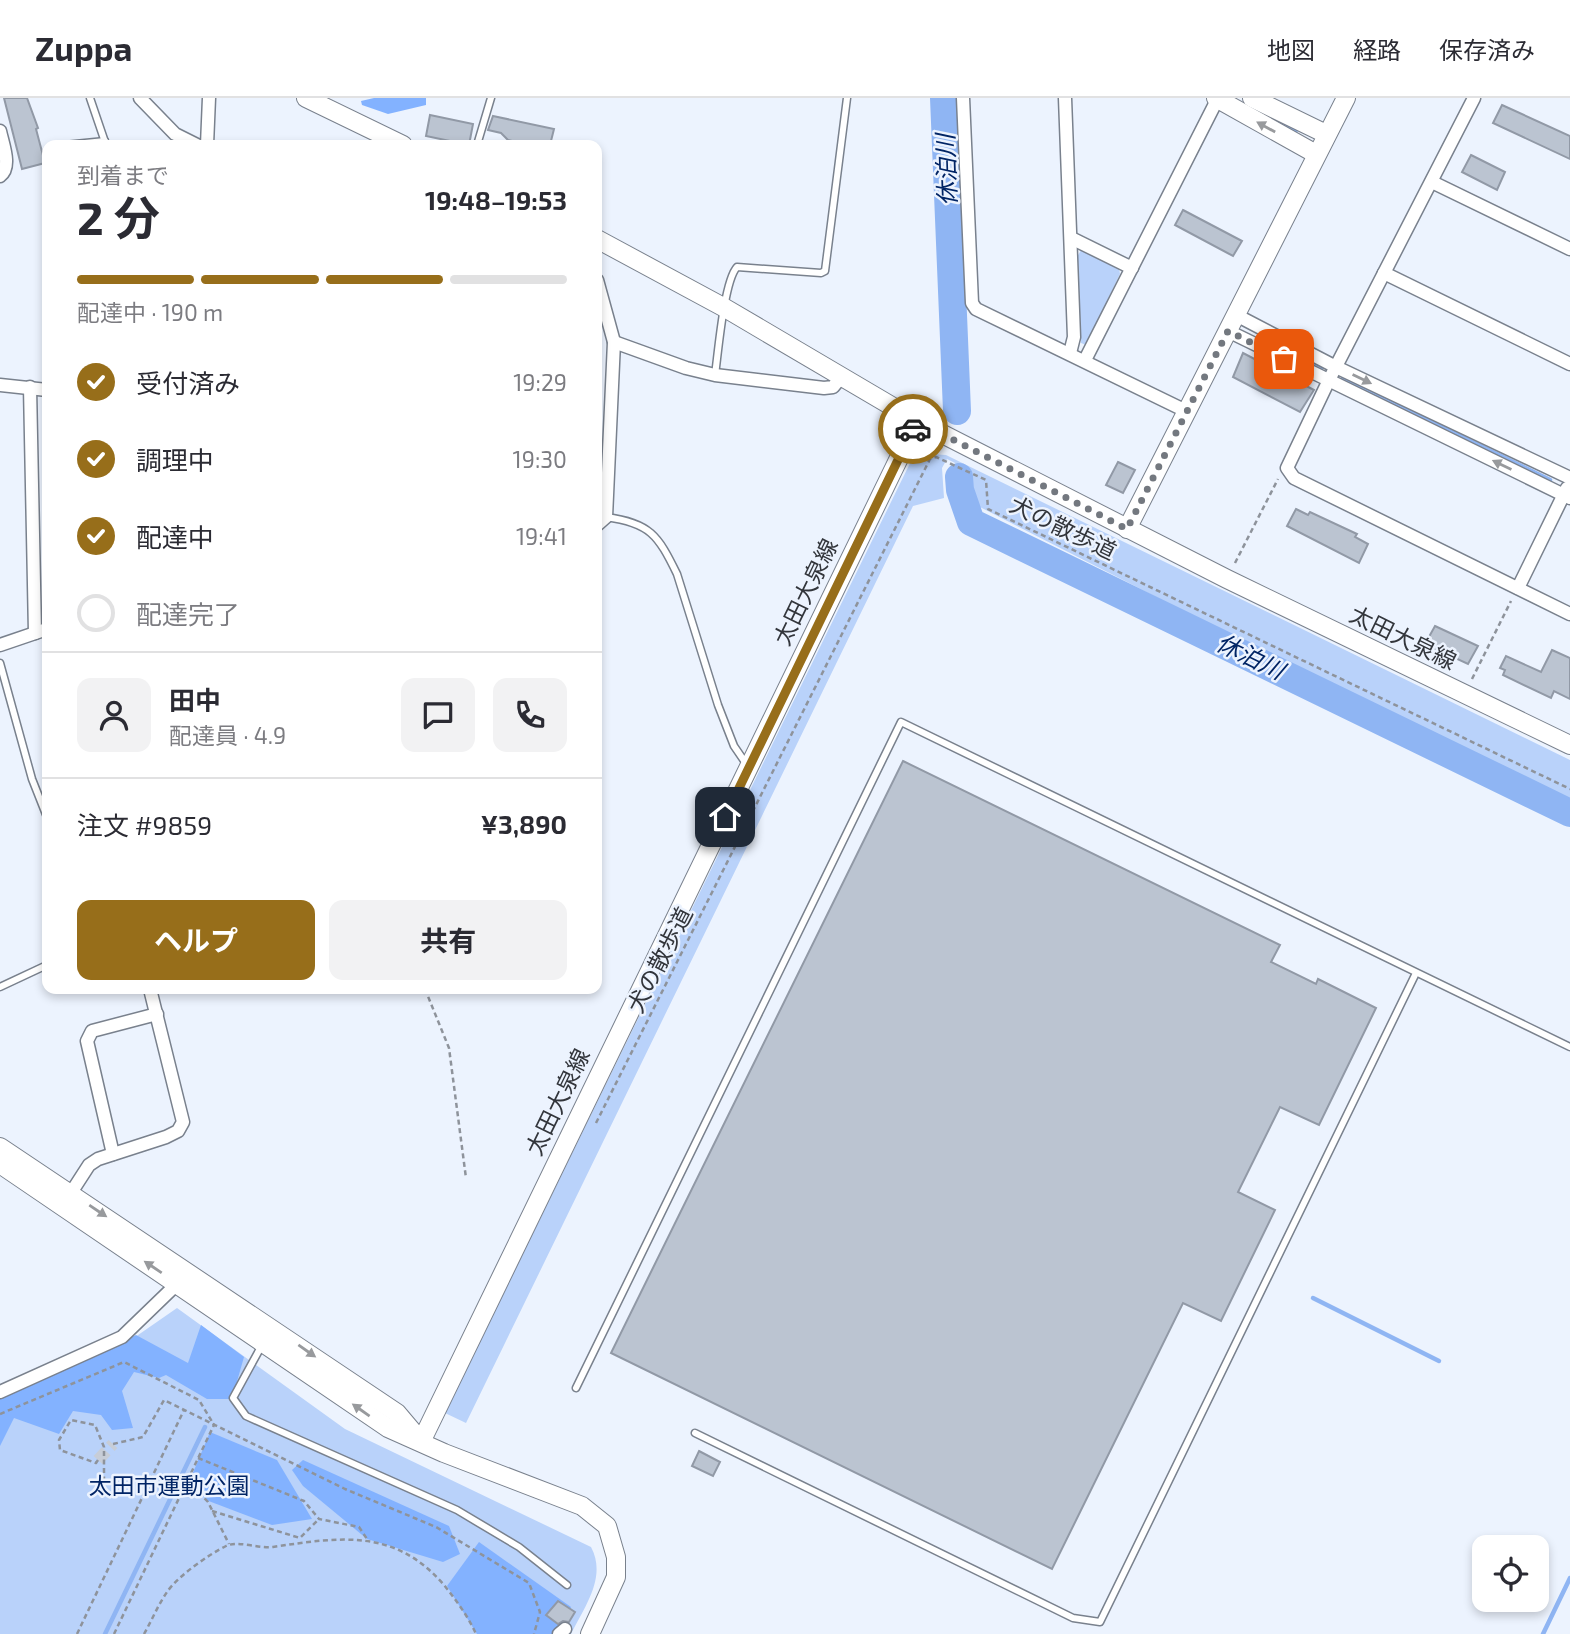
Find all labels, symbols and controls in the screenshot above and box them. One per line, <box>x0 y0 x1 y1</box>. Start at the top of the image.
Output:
text: Zuppa <box>35 28 132 68</box>
text: 地図 <box>1267 35 1315 64</box>
text: 経路 <box>1353 35 1401 64</box>
text: 保存済み <box>1439 35 1535 64</box>
one-way arrow <box>1256 121 1275 133</box>
water label: 休泊川 <box>930 131 961 207</box>
text: 到着まで <box>77 161 169 189</box>
text: 19:48–19:53 <box>425 184 567 215</box>
text: 2 分 <box>77 189 160 244</box>
text: 配達中 · 190 m <box>77 298 223 326</box>
pin <box>1254 329 1314 389</box>
icon: bag <box>1265 340 1303 378</box>
icon: check <box>77 363 115 401</box>
text: 受付済み <box>136 367 240 398</box>
text: 19:29 <box>513 368 567 396</box>
one-way arrow <box>1352 373 1372 385</box>
courier <box>878 394 948 464</box>
icon: car <box>894 410 932 448</box>
icon: check <box>77 440 115 478</box>
text: 調理中 <box>136 444 214 475</box>
text: 19:30 <box>513 445 567 473</box>
one-way arrow <box>1492 460 1512 471</box>
street label: 犬の散歩道 <box>1006 489 1121 565</box>
icon: check <box>77 517 115 555</box>
text: 配達中 <box>136 521 214 552</box>
text: 19:41 <box>516 522 567 550</box>
street label: 太田大泉線 <box>767 534 843 649</box>
text: 配達完了 <box>136 598 240 629</box>
street label: 太田大泉線 <box>1346 599 1461 675</box>
water label: 休泊川 <box>1212 627 1292 686</box>
button: person <box>77 678 151 752</box>
button: chat <box>401 678 475 752</box>
button: phone <box>493 678 567 752</box>
text: 田中 <box>169 684 221 715</box>
text: 配達員 · 4.9 <box>169 721 286 749</box>
pin <box>695 787 755 847</box>
icon: home <box>706 798 744 836</box>
text: ¥3,890 <box>481 808 567 839</box>
text: 注文 #9859 <box>77 809 212 840</box>
button: ヘルプ <box>77 900 315 980</box>
button: 共有 <box>329 900 567 980</box>
street label: 犬の散歩道 <box>621 902 698 1017</box>
street label: 太田大泉線 <box>519 1044 595 1159</box>
one-way arrow <box>88 1205 108 1218</box>
one-way arrow <box>144 1261 163 1274</box>
one-way arrow <box>298 1344 317 1357</box>
one-way arrow <box>352 1403 370 1417</box>
park label: 太田市運動公園 <box>89 1471 250 1499</box>
map controls <box>1472 1535 1549 1612</box>
button: locate <box>1472 1535 1549 1612</box>

